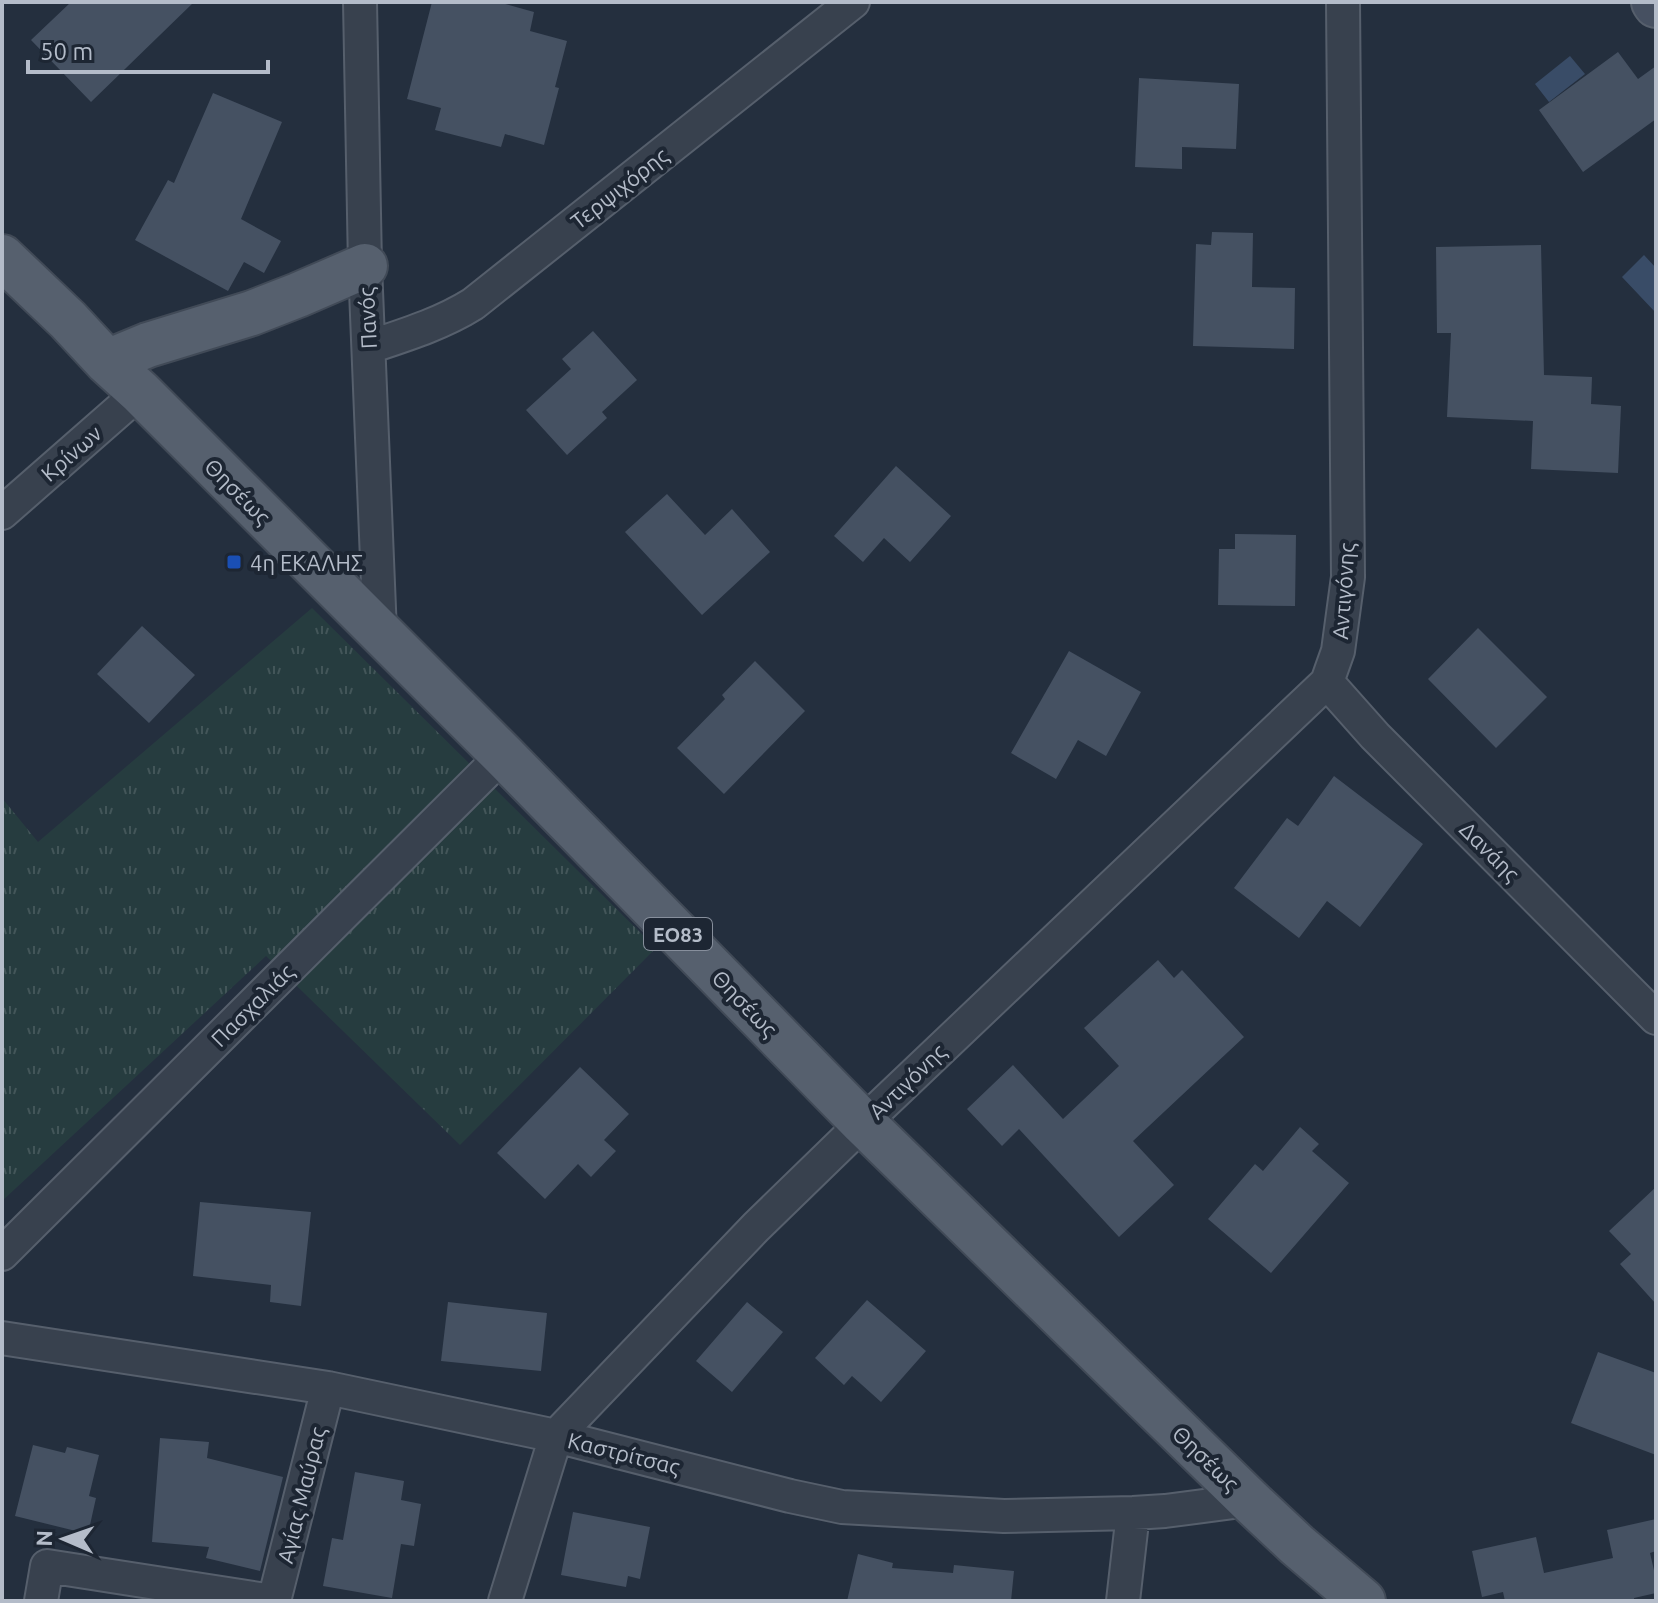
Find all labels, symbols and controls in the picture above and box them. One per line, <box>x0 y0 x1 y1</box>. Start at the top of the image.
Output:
scale bar <box>28 24 268 74</box>
text: 50 m <box>40 38 93 65</box>
street label: Τερψιχόρης <box>565 142 673 234</box>
street label: Πανός <box>353 286 382 350</box>
street label: Κρίνων <box>36 420 107 486</box>
street label: Θησέως <box>199 453 276 530</box>
street label: Αντιγόνης <box>1327 542 1360 640</box>
place label: 4η ΕΚΑΛΗΣ <box>250 550 363 575</box>
marker: 4η ΕΚΑΛΗΣ <box>225 553 243 571</box>
street label: Δανάης <box>1454 816 1525 887</box>
road number: ΕΟ83 <box>644 918 712 950</box>
street label: Πασχαλιάς <box>206 959 299 1052</box>
street label: Θησέως <box>707 965 783 1042</box>
street label: Αντιγόνης <box>863 1038 951 1124</box>
street label: Θησέως <box>1167 1420 1244 1496</box>
street label: Αγίας Μαύρας <box>272 1424 331 1566</box>
street label: Καστρίτσας <box>565 1427 683 1480</box>
north arrow <box>24 1499 104 1579</box>
text: N <box>31 1530 56 1547</box>

